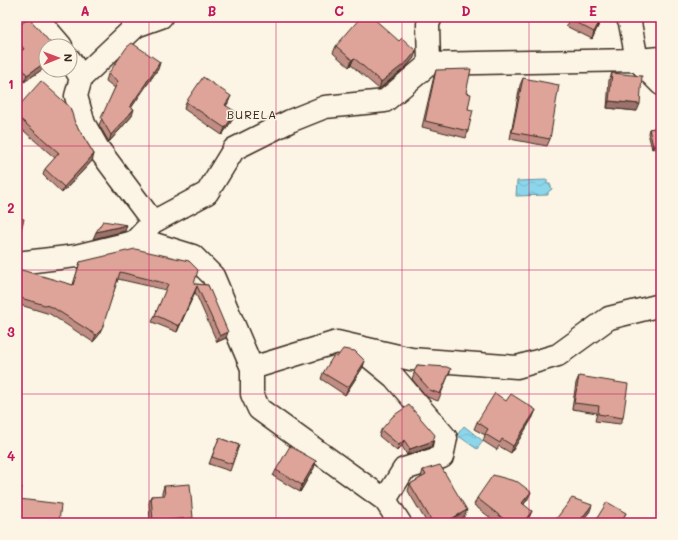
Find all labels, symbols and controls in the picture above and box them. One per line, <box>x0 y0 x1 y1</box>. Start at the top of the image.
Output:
text: A <box>80 2 90 19</box>
text: B <box>208 2 217 19</box>
text: C <box>334 2 344 19</box>
text: D <box>461 2 471 19</box>
text: E <box>589 2 597 19</box>
north arrow <box>38 38 78 78</box>
text: N <box>61 54 76 62</box>
text: 1 <box>8 75 14 92</box>
district label: BURELA <box>227 106 277 122</box>
text: 2 <box>7 199 15 216</box>
text: 3 <box>7 323 15 340</box>
text: 4 <box>7 447 15 464</box>

